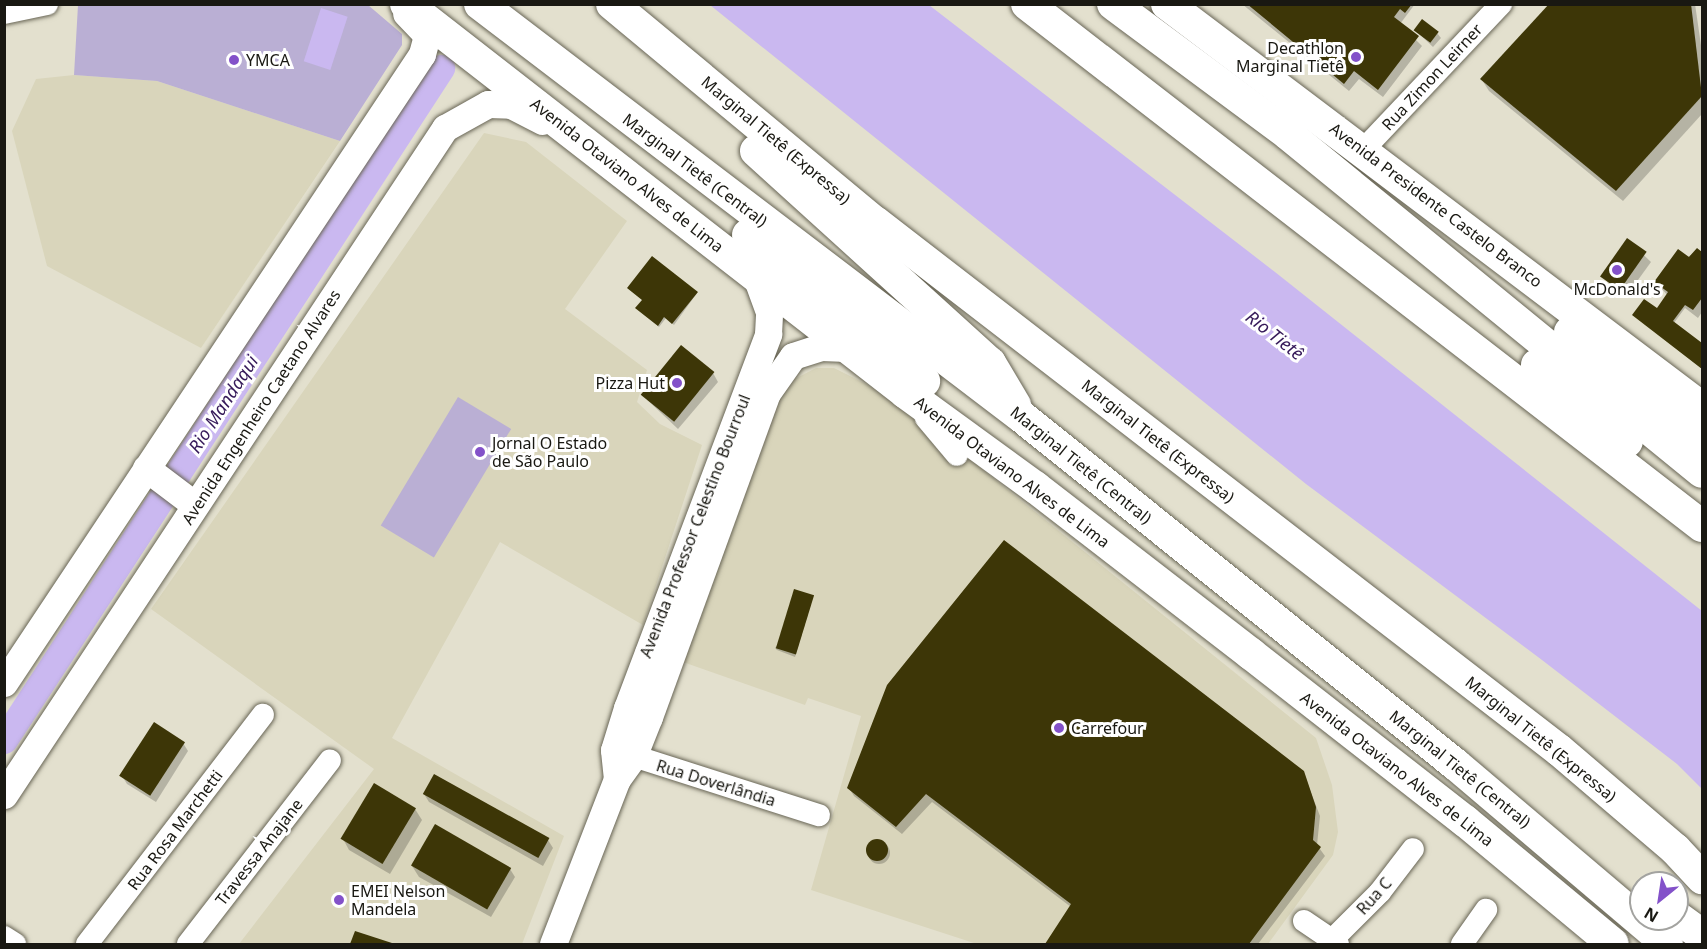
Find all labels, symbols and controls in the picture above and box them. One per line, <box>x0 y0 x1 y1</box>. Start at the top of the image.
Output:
street label: Rua Zimon Leirner <box>1378 20 1486 134</box>
place label: Decathlon Marginal Tietê <box>1236 38 1344 76</box>
place label: YMCA <box>246 50 290 70</box>
marker: Decathlon Marginal Tietê <box>1349 50 1363 64</box>
marker: YMCA <box>227 53 241 67</box>
street label: Marginal Tietê (Expressa) <box>698 72 854 208</box>
street label: Avenida Otaviano Alves de Lima <box>527 94 727 256</box>
street label: Marginal Tietê (Central) <box>619 109 771 231</box>
street label: Avenida Presidente Castelo Branco <box>1326 119 1546 291</box>
marker: McDonald's <box>1610 263 1624 277</box>
place label: McDonald's <box>1573 279 1661 299</box>
street label: Avenida Engenheiro Caetano Alvares <box>178 286 344 528</box>
water label: Rio Tietê <box>1242 306 1308 364</box>
water label: Rio Mandaqui <box>184 351 262 457</box>
place label: Pizza Hut <box>595 373 665 393</box>
street label: Marginal Tietê (Expressa) <box>1078 375 1238 507</box>
marker: Pizza Hut <box>670 376 684 390</box>
street label: Avenida Professor Celestino Bourroul <box>636 392 754 660</box>
street label: Avenida Otaviano Alves de Lima <box>911 392 1113 552</box>
street label: Marginal Tietê (Central) <box>1007 402 1155 528</box>
place label: Jornal O Estado de São Paulo <box>492 433 607 471</box>
marker: Jornal O Estado de São Paulo <box>473 445 487 459</box>
street label: Marginal Tietê (Expressa) <box>1462 672 1620 806</box>
street label: Avenida Otaviano Alves de Lima <box>1297 688 1497 850</box>
street label: Marginal Tietê (Central) <box>1386 706 1534 832</box>
place label: Carrefour <box>1071 718 1144 738</box>
marker: Carrefour <box>1052 721 1066 735</box>
street label: Rua Doverlândia <box>654 756 778 810</box>
street label: Rua Rosa Marchetti <box>124 766 226 894</box>
street label: Travessa Anajane <box>211 795 307 909</box>
north arrow <box>1629 871 1689 931</box>
street label: Rua C <box>1352 874 1396 918</box>
place label: EMEI Nelson Mandela <box>351 881 445 919</box>
marker: EMEI Nelson Mandela <box>332 893 346 907</box>
text: N <box>1640 902 1662 928</box>

